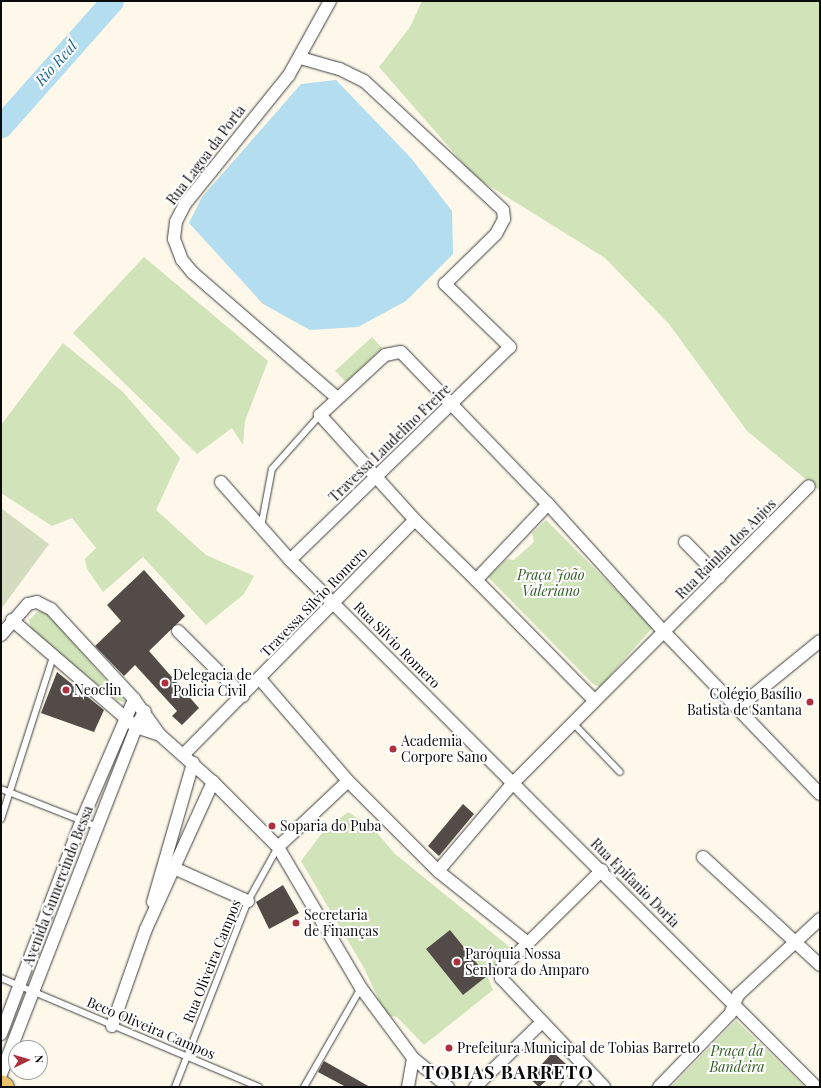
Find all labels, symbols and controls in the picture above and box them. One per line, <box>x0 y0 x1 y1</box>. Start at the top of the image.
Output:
water label: Rio Real <box>31 37 81 89</box>
street label: Rua Lagoa da Porta <box>163 102 249 208</box>
street label: Travessa Laudelino Freire <box>326 380 454 506</box>
street label: Rua Rainha dos Anjos <box>672 495 780 603</box>
street label: Travessa Silvio Romero <box>257 544 371 660</box>
park label: Praça João Valeriano <box>517 567 585 600</box>
street label: Rua Silvio Romero <box>350 598 444 692</box>
place label: Delegacia de Policia Civil <box>173 667 252 700</box>
marker: Delegacia de Policia Civil <box>160 678 170 688</box>
place label: Neoclin <box>74 682 122 698</box>
marker: Neoclin <box>61 685 71 695</box>
place label: Colégio Basílio Batista de Santana <box>687 686 802 718</box>
marker: Colégio Basílio Batista de Santana <box>805 697 815 707</box>
place label: Academia Corpore Sano <box>401 733 487 766</box>
marker: Academia Corpore Sano <box>388 744 398 754</box>
street label: Avenida Gumercindo Bessa <box>20 803 96 969</box>
place label: Soparia do Puba <box>280 818 382 834</box>
marker: Soparia do Puba <box>267 821 277 831</box>
street label: Rua Epifanio Doria <box>587 835 683 931</box>
street label: Rua Oliveira Campos <box>180 897 244 1025</box>
place label: Secretaria de Finanças <box>304 907 378 940</box>
marker: Secretaria de Finanças <box>291 918 301 928</box>
place label: Paróquia Nossa Senhora do Amparo <box>465 946 590 978</box>
marker: Paróquia Nossa Senhora do Amparo <box>452 957 462 967</box>
street label: Beco Oliveira Campos <box>84 993 218 1063</box>
north arrow <box>8 1040 48 1080</box>
place label: Prefeitura Municipal de Tobias Barreto <box>457 1040 700 1056</box>
marker: Prefeitura Municipal de Tobias Barreto <box>444 1043 454 1053</box>
park label: Praça da Bandeira <box>709 1043 765 1076</box>
text: N <box>32 1054 47 1064</box>
district label: TOBIAS BARRETO <box>422 1061 594 1083</box>

